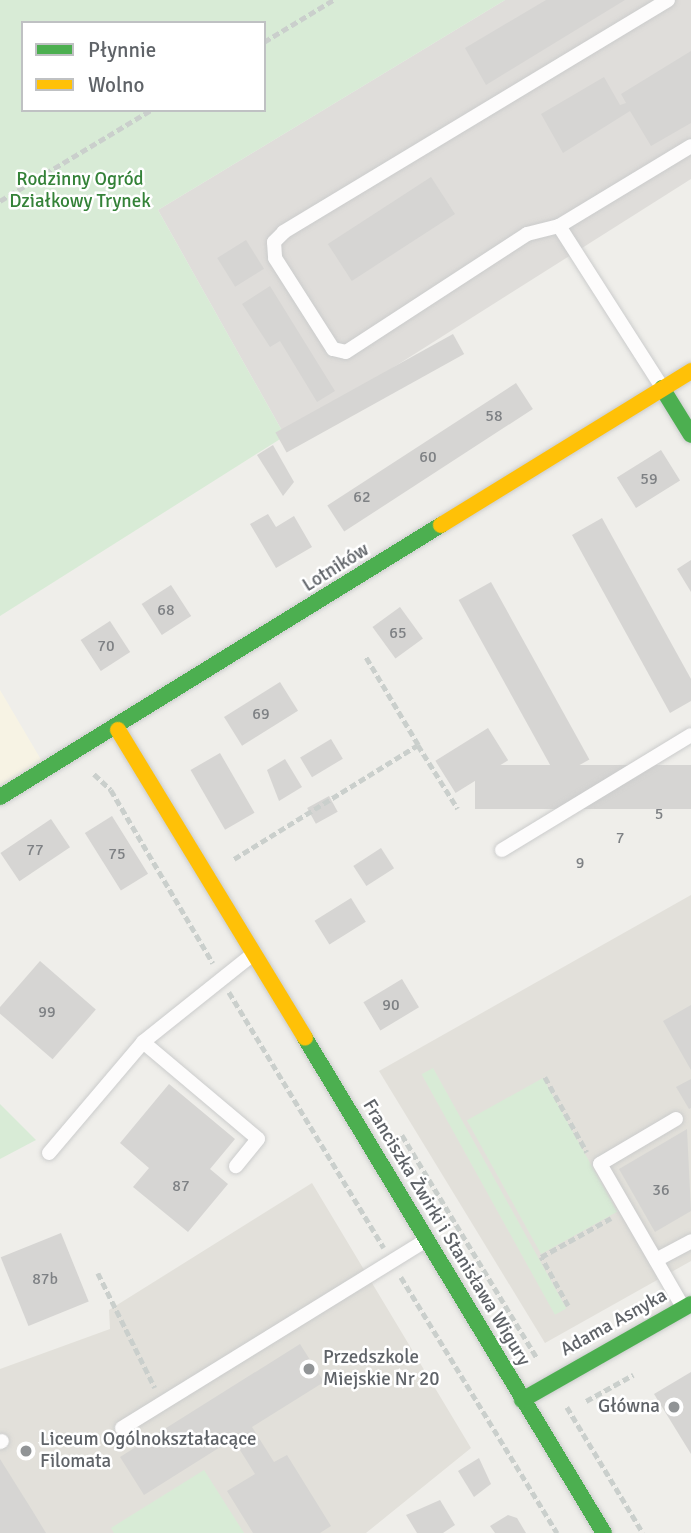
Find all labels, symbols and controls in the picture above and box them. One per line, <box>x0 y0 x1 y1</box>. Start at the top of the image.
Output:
legend <box>21 21 266 112</box>
text: Płynnie <box>88 37 156 63</box>
text: Wolno <box>88 72 144 98</box>
park label: Rodzinny Ogród Działkowy Trynek <box>9 169 151 213</box>
house number: 58 <box>485 406 503 426</box>
house number: 60 <box>419 447 437 467</box>
house number: 59 <box>640 469 658 489</box>
house number: 62 <box>353 487 371 507</box>
street label: Lotników <box>299 539 373 597</box>
house number: 68 <box>157 600 175 620</box>
house number: 65 <box>389 623 407 643</box>
house number: 70 <box>97 636 115 656</box>
house number: 69 <box>252 704 270 724</box>
house number: 5 <box>655 804 663 824</box>
house number: 7 <box>616 828 624 848</box>
house number: 77 <box>26 840 44 860</box>
house number: 75 <box>108 844 126 864</box>
house number: 9 <box>576 853 584 873</box>
house number: 90 <box>382 995 400 1015</box>
house number: 99 <box>38 1002 56 1022</box>
street label: Franciszka Żwirki i Stanisława Wigury <box>357 1096 535 1370</box>
house number: 87 <box>172 1176 190 1196</box>
house number: 36 <box>652 1180 670 1200</box>
house number: 87b <box>32 1269 58 1289</box>
street label: Adama Asnyka <box>557 1284 671 1362</box>
place label: Przedszkole Miejskie Nr 20 <box>323 1347 439 1391</box>
marker: Przedszkole Miejskie Nr 20 <box>301 1361 317 1377</box>
place label: Główna <box>598 1396 660 1418</box>
marker: Główna <box>666 1399 682 1415</box>
place label: Liceum Ogólnokształacące Filomata <box>40 1429 256 1473</box>
marker: Liceum Ogólnokształacące Filomata <box>18 1443 34 1459</box>

